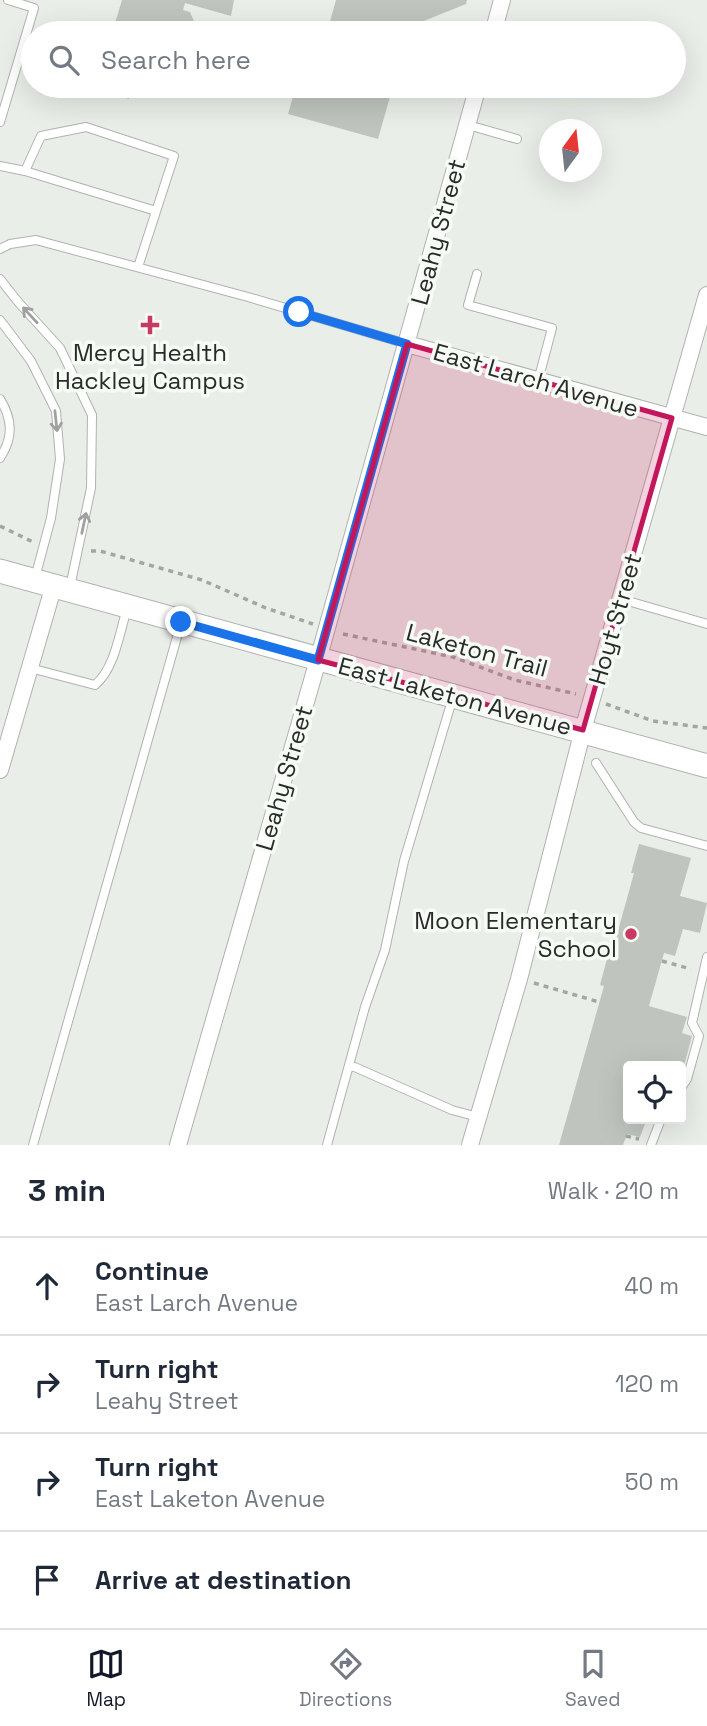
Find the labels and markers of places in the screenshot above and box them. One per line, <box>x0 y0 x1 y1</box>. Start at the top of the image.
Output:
marker: Mercy Health Hackley Campus <box>140 315 160 335</box>
place label: Mercy Health Hackley Campus <box>55 337 245 396</box>
place label: Moon Elementary School <box>414 905 617 964</box>
marker: Moon Elementary School <box>623 926 639 942</box>

